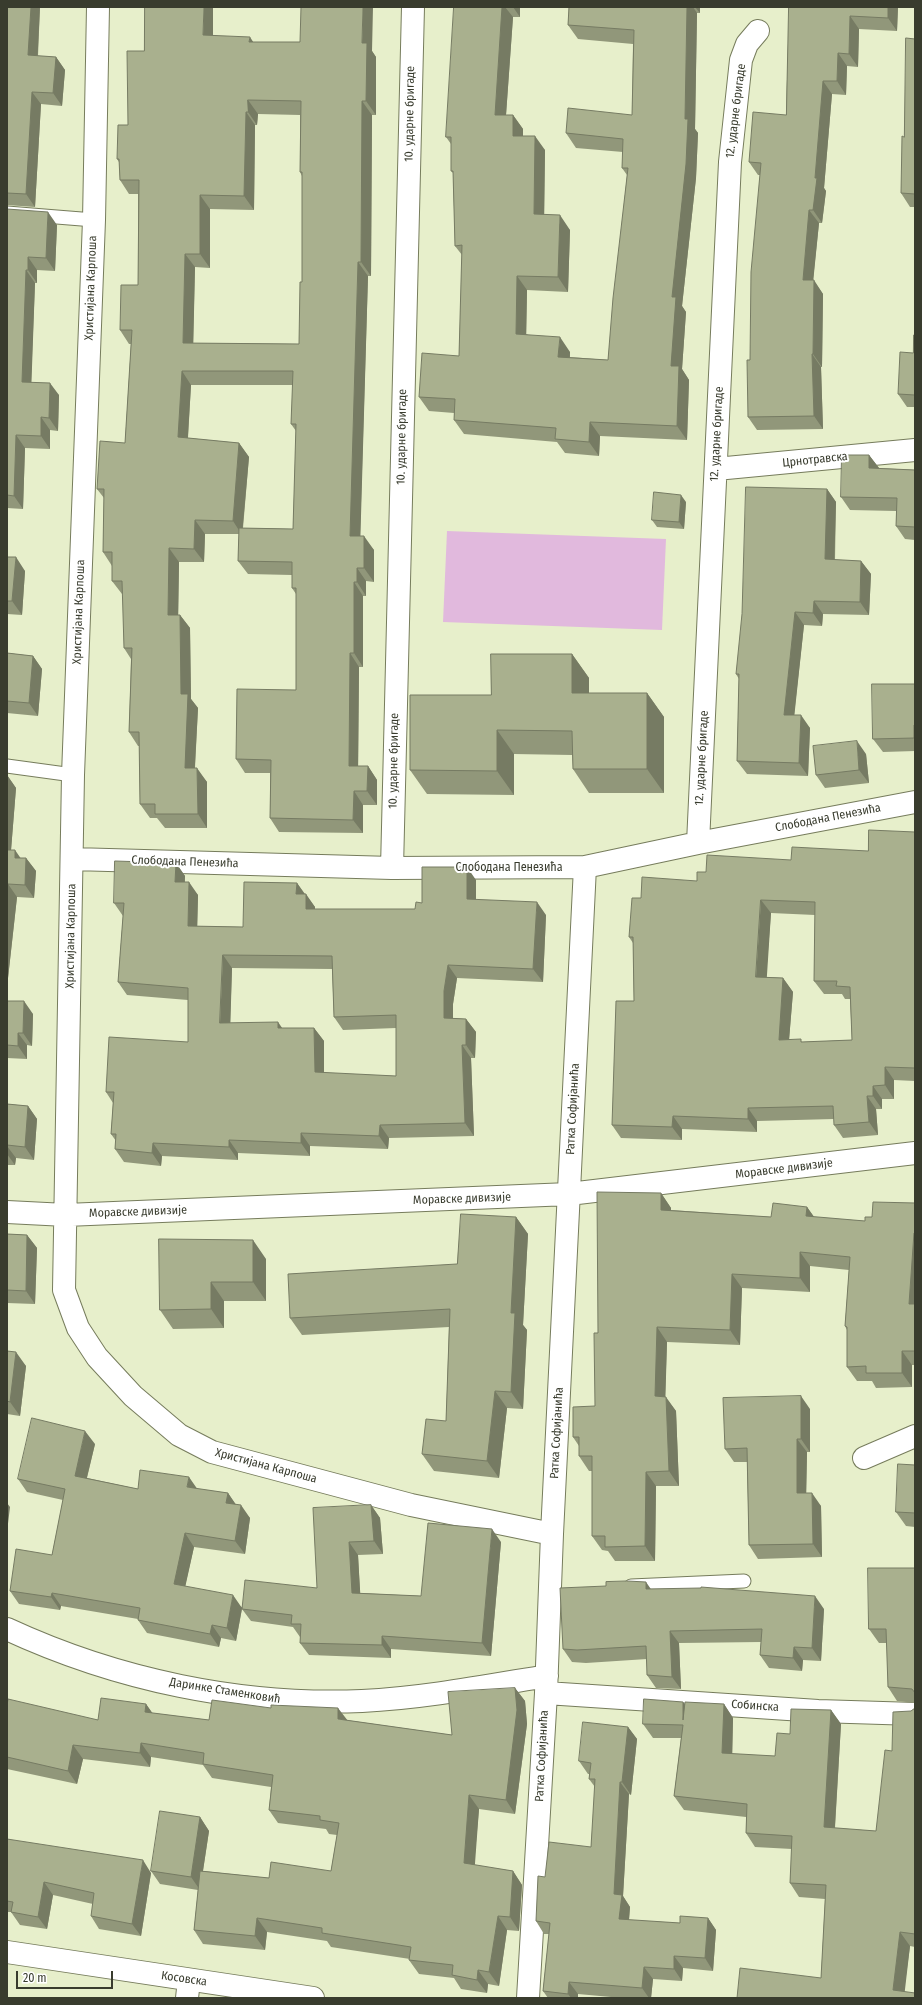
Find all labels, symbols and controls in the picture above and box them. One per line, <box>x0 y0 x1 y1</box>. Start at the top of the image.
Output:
street label: 12. ударне бригаде <box>723 63 749 159</box>
street label: 10. ударне бригаде <box>402 66 418 162</box>
street label: Христијана Карпоша <box>82 235 100 341</box>
street label: 12. ударне бригаде <box>707 386 727 482</box>
street label: 10. ударне бригаде <box>394 389 410 485</box>
street label: Црнотравска <box>782 449 848 471</box>
street label: Христијана Карпоша <box>70 559 88 665</box>
street label: 12. ударне бригаде <box>692 710 712 806</box>
street label: 10. ударне бригаде <box>386 713 402 809</box>
street label: Слободана Пенезића <box>774 801 882 835</box>
street label: Слободана Пенезића <box>131 853 239 871</box>
street label: Слободана Пенезића <box>455 861 563 875</box>
street label: Христијана Карпоша <box>63 883 79 989</box>
street label: Ратка Софијанића <box>563 1063 583 1155</box>
street label: Моравске дивизије <box>734 1156 834 1182</box>
street label: Моравске дивизије <box>413 1190 511 1208</box>
street label: Моравске дивизије <box>89 1203 187 1221</box>
street label: Ратка Софијанића <box>547 1387 567 1479</box>
street label: Христијана Карпоша <box>213 1445 319 1487</box>
street label: Даринке Стаменковић <box>168 1675 282 1707</box>
street label: Собинска <box>731 1697 779 1715</box>
street label: Ратка Софијанића <box>532 1710 552 1802</box>
scale bar <box>18 1963 115 1989</box>
street label: Косовска <box>160 1969 208 1989</box>
text: 20 m <box>23 1971 47 1985</box>

